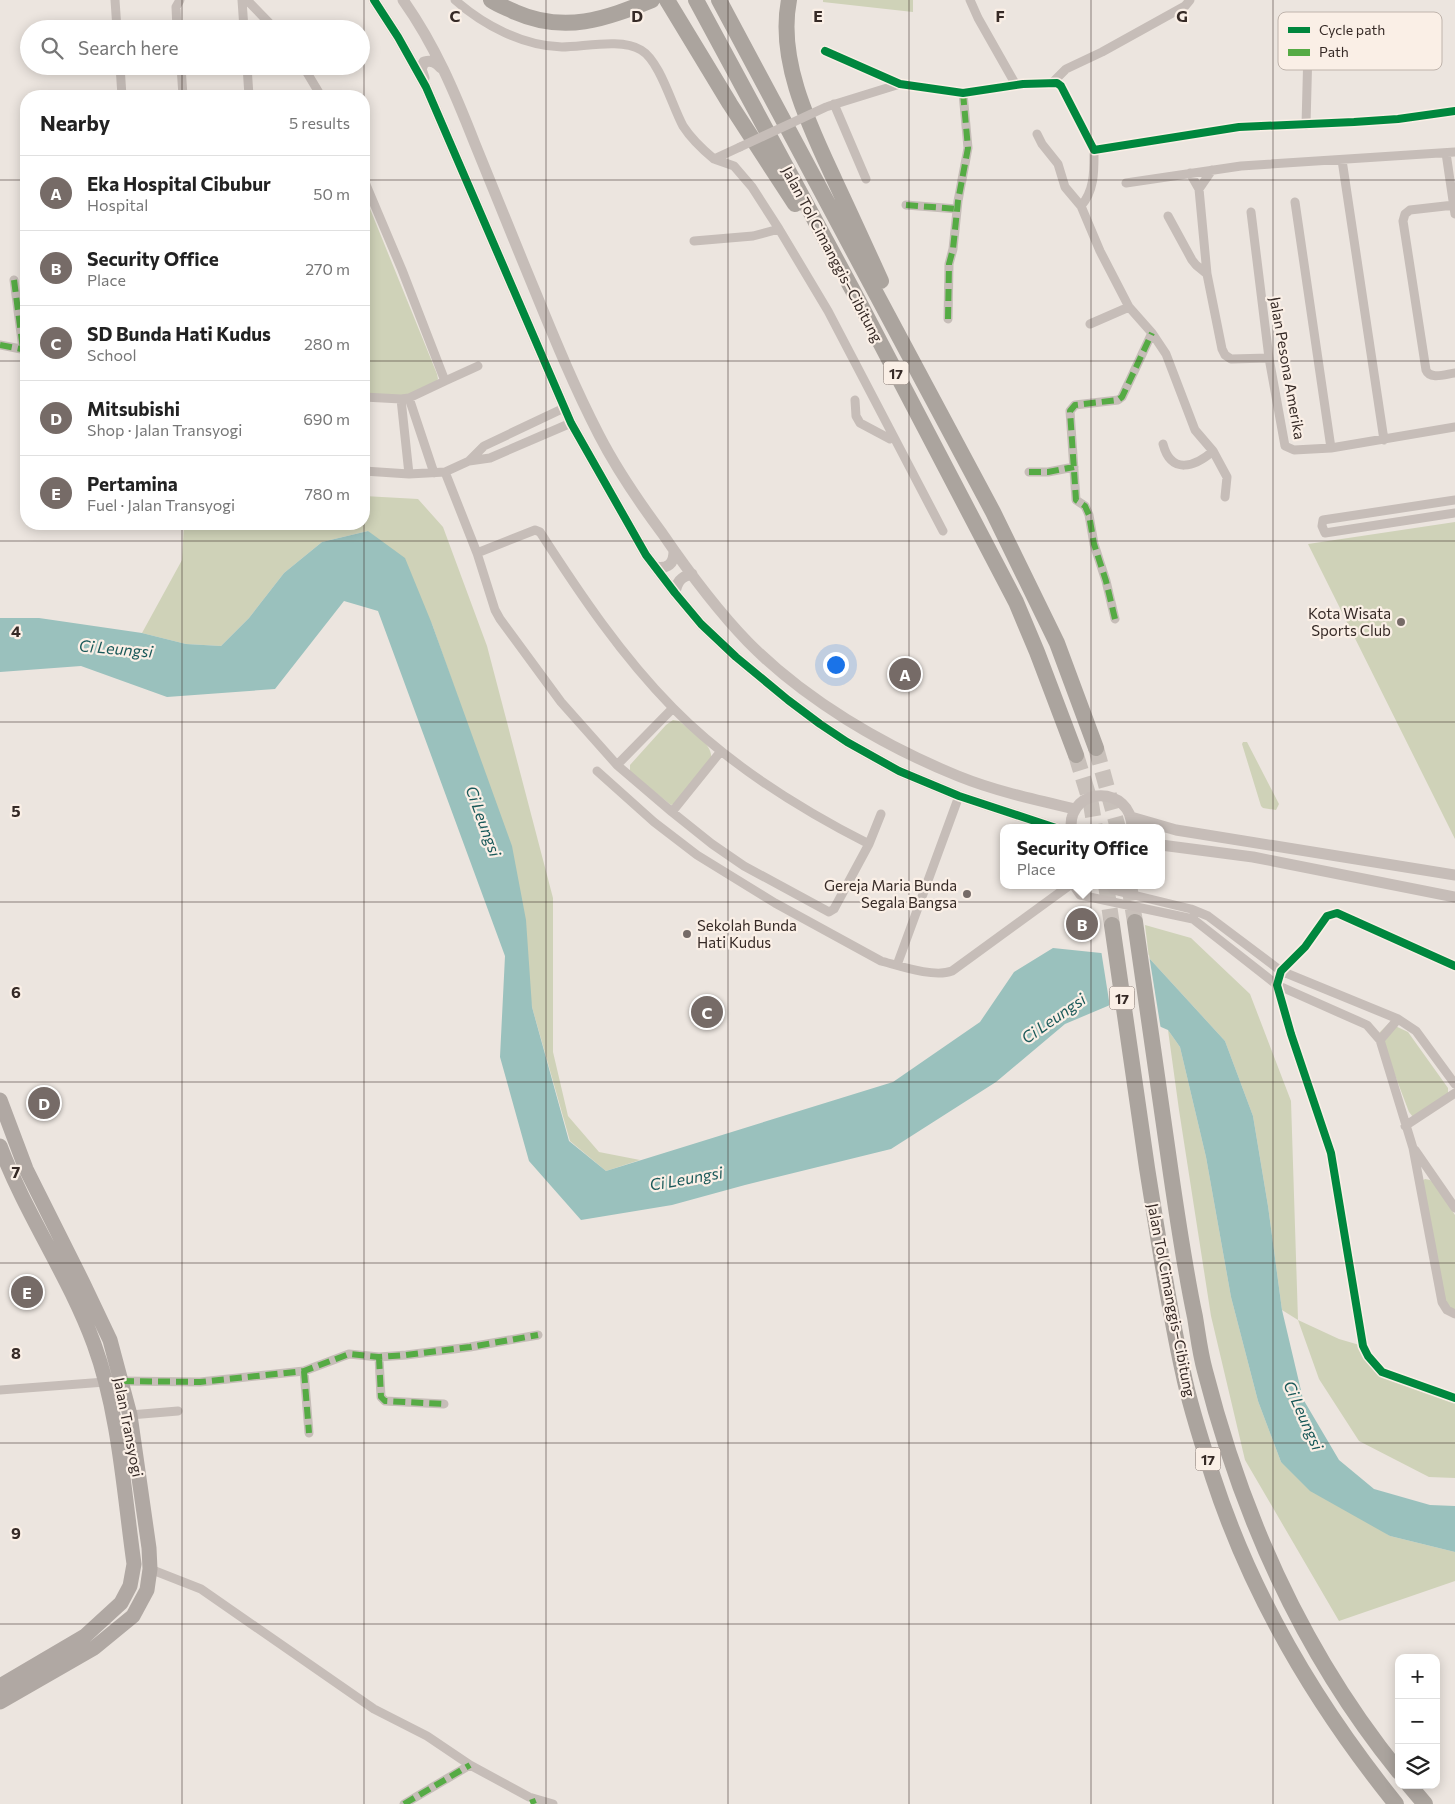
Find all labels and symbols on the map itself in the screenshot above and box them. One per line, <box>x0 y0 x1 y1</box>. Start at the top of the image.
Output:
text: C <box>450 6 461 25</box>
text: D <box>631 6 643 25</box>
text: E <box>813 6 823 25</box>
text: F <box>995 6 1005 25</box>
text: G <box>1176 6 1188 25</box>
legend <box>1278 12 1442 70</box>
text: Cycle path <box>1319 21 1385 38</box>
text: Path <box>1319 43 1349 60</box>
street label: Jalan Tol Cimanggis–Cibitung <box>779 163 887 345</box>
street label: Jalan Pesona Amerika <box>1267 295 1309 441</box>
road number: 17 <box>884 362 908 384</box>
place label: Kota Wisata Sports Club <box>1308 604 1391 639</box>
marker: Kota Wisata Sports Club <box>1395 616 1407 628</box>
text: 4 <box>11 621 21 640</box>
water label: Ci Leungsi <box>78 635 155 661</box>
your location <box>823 652 849 678</box>
pin: A <box>889 655 921 693</box>
water label: Ci Leungsi <box>462 783 506 860</box>
text: 5 <box>11 801 21 820</box>
place label: Gereja Maria Bunda Segala Bangsa <box>824 876 957 911</box>
marker: Gereja Maria Bunda Segala Bangsa <box>961 888 973 900</box>
pin: B <box>1066 905 1098 943</box>
place label: Sekolah Bunda Hati Kudus <box>697 916 797 951</box>
marker: Sekolah Bunda Hati Kudus <box>681 928 693 940</box>
text: 6 <box>11 982 21 1001</box>
road number: 17 <box>1110 986 1134 1010</box>
water label: Ci Leungsi <box>1017 989 1089 1047</box>
pin: C <box>691 993 723 1031</box>
pin: D <box>28 1084 60 1122</box>
text: 7 <box>12 1162 21 1181</box>
water label: Ci Leungsi <box>648 1162 725 1194</box>
street label: Jalan Tol Cimanggis–Cibitung <box>1144 1202 1200 1398</box>
pin: E <box>11 1273 43 1311</box>
text: 8 <box>11 1343 21 1362</box>
street label: Jalan Transyogi <box>111 1376 147 1478</box>
water label: Ci Leungsi <box>1280 1377 1328 1453</box>
road number: 17 <box>1196 1448 1220 1470</box>
text: 9 <box>11 1523 21 1542</box>

